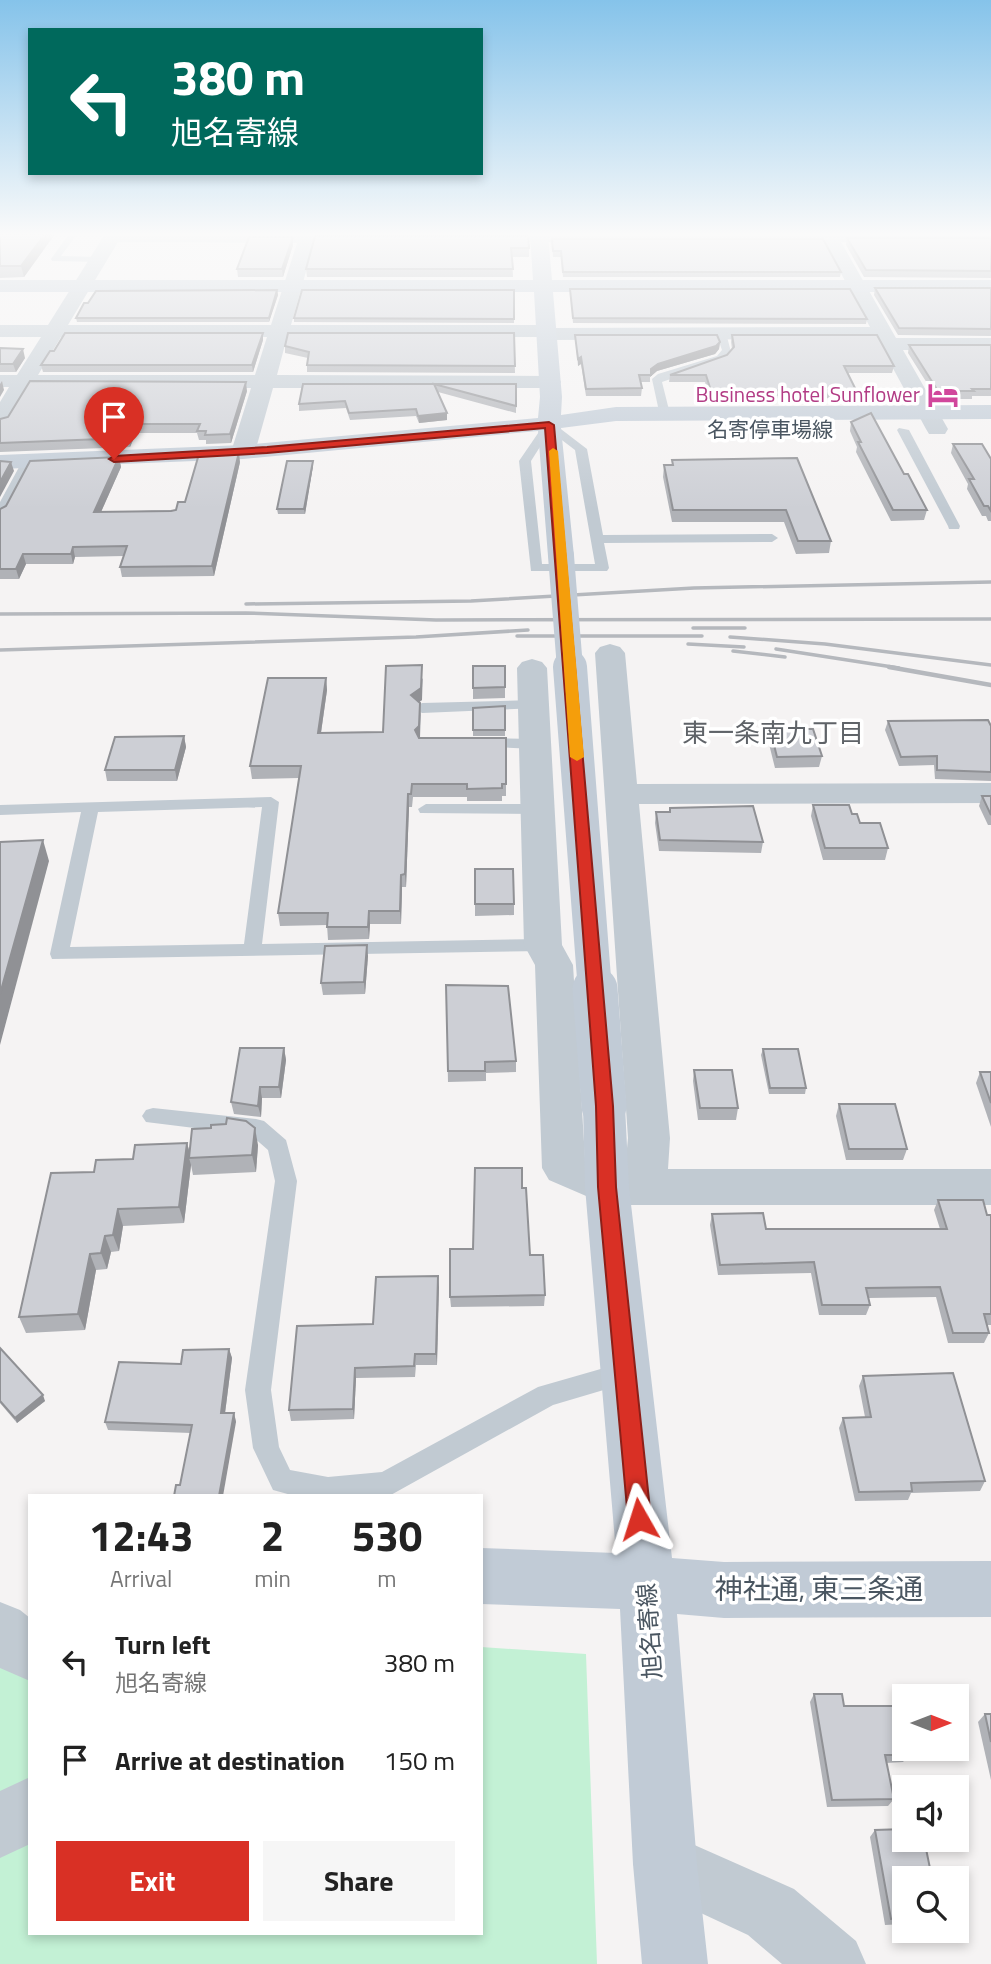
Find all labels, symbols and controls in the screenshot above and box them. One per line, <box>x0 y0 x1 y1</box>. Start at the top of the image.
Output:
text: 380 m <box>171 39 305 114</box>
icon: left <box>56 56 147 147</box>
text: 旭名寄線 <box>171 108 299 156</box>
place label: Business hotel Sunflower <box>695 378 920 410</box>
hotel icon: Business hotel Sunflower <box>926 378 960 412</box>
pin <box>84 387 144 459</box>
icon: arrive <box>95 398 133 436</box>
street label: 名寄停車場線 <box>707 413 833 445</box>
district label: 東一条南九丁目 <box>682 713 864 752</box>
position arrow <box>602 1482 676 1556</box>
text: 12:43 <box>89 1503 194 1567</box>
text: 2 <box>261 1503 284 1567</box>
text: 530 <box>352 1503 422 1567</box>
text: Arrival <box>110 1561 172 1596</box>
text: min <box>254 1561 291 1596</box>
text: m <box>377 1561 397 1596</box>
street label: 神社通, 東三条通 <box>715 1567 923 1610</box>
street label: 旭名寄線 <box>628 1582 670 1680</box>
text: Turn left <box>115 1625 210 1664</box>
icon: left <box>56 1643 94 1681</box>
text: 380 m <box>384 1643 455 1682</box>
text: 旭名寄線 <box>115 1665 207 1700</box>
north arrow <box>892 1684 970 1760</box>
map controls <box>892 1684 969 1943</box>
icon: arrive <box>56 1741 94 1779</box>
text: Arrive at destination <box>115 1741 345 1780</box>
text: 150 m <box>384 1741 455 1780</box>
button: sound <box>892 1775 969 1852</box>
button: Exit <box>56 1841 249 1921</box>
button: Share <box>263 1841 455 1921</box>
button: search <box>892 1866 969 1943</box>

